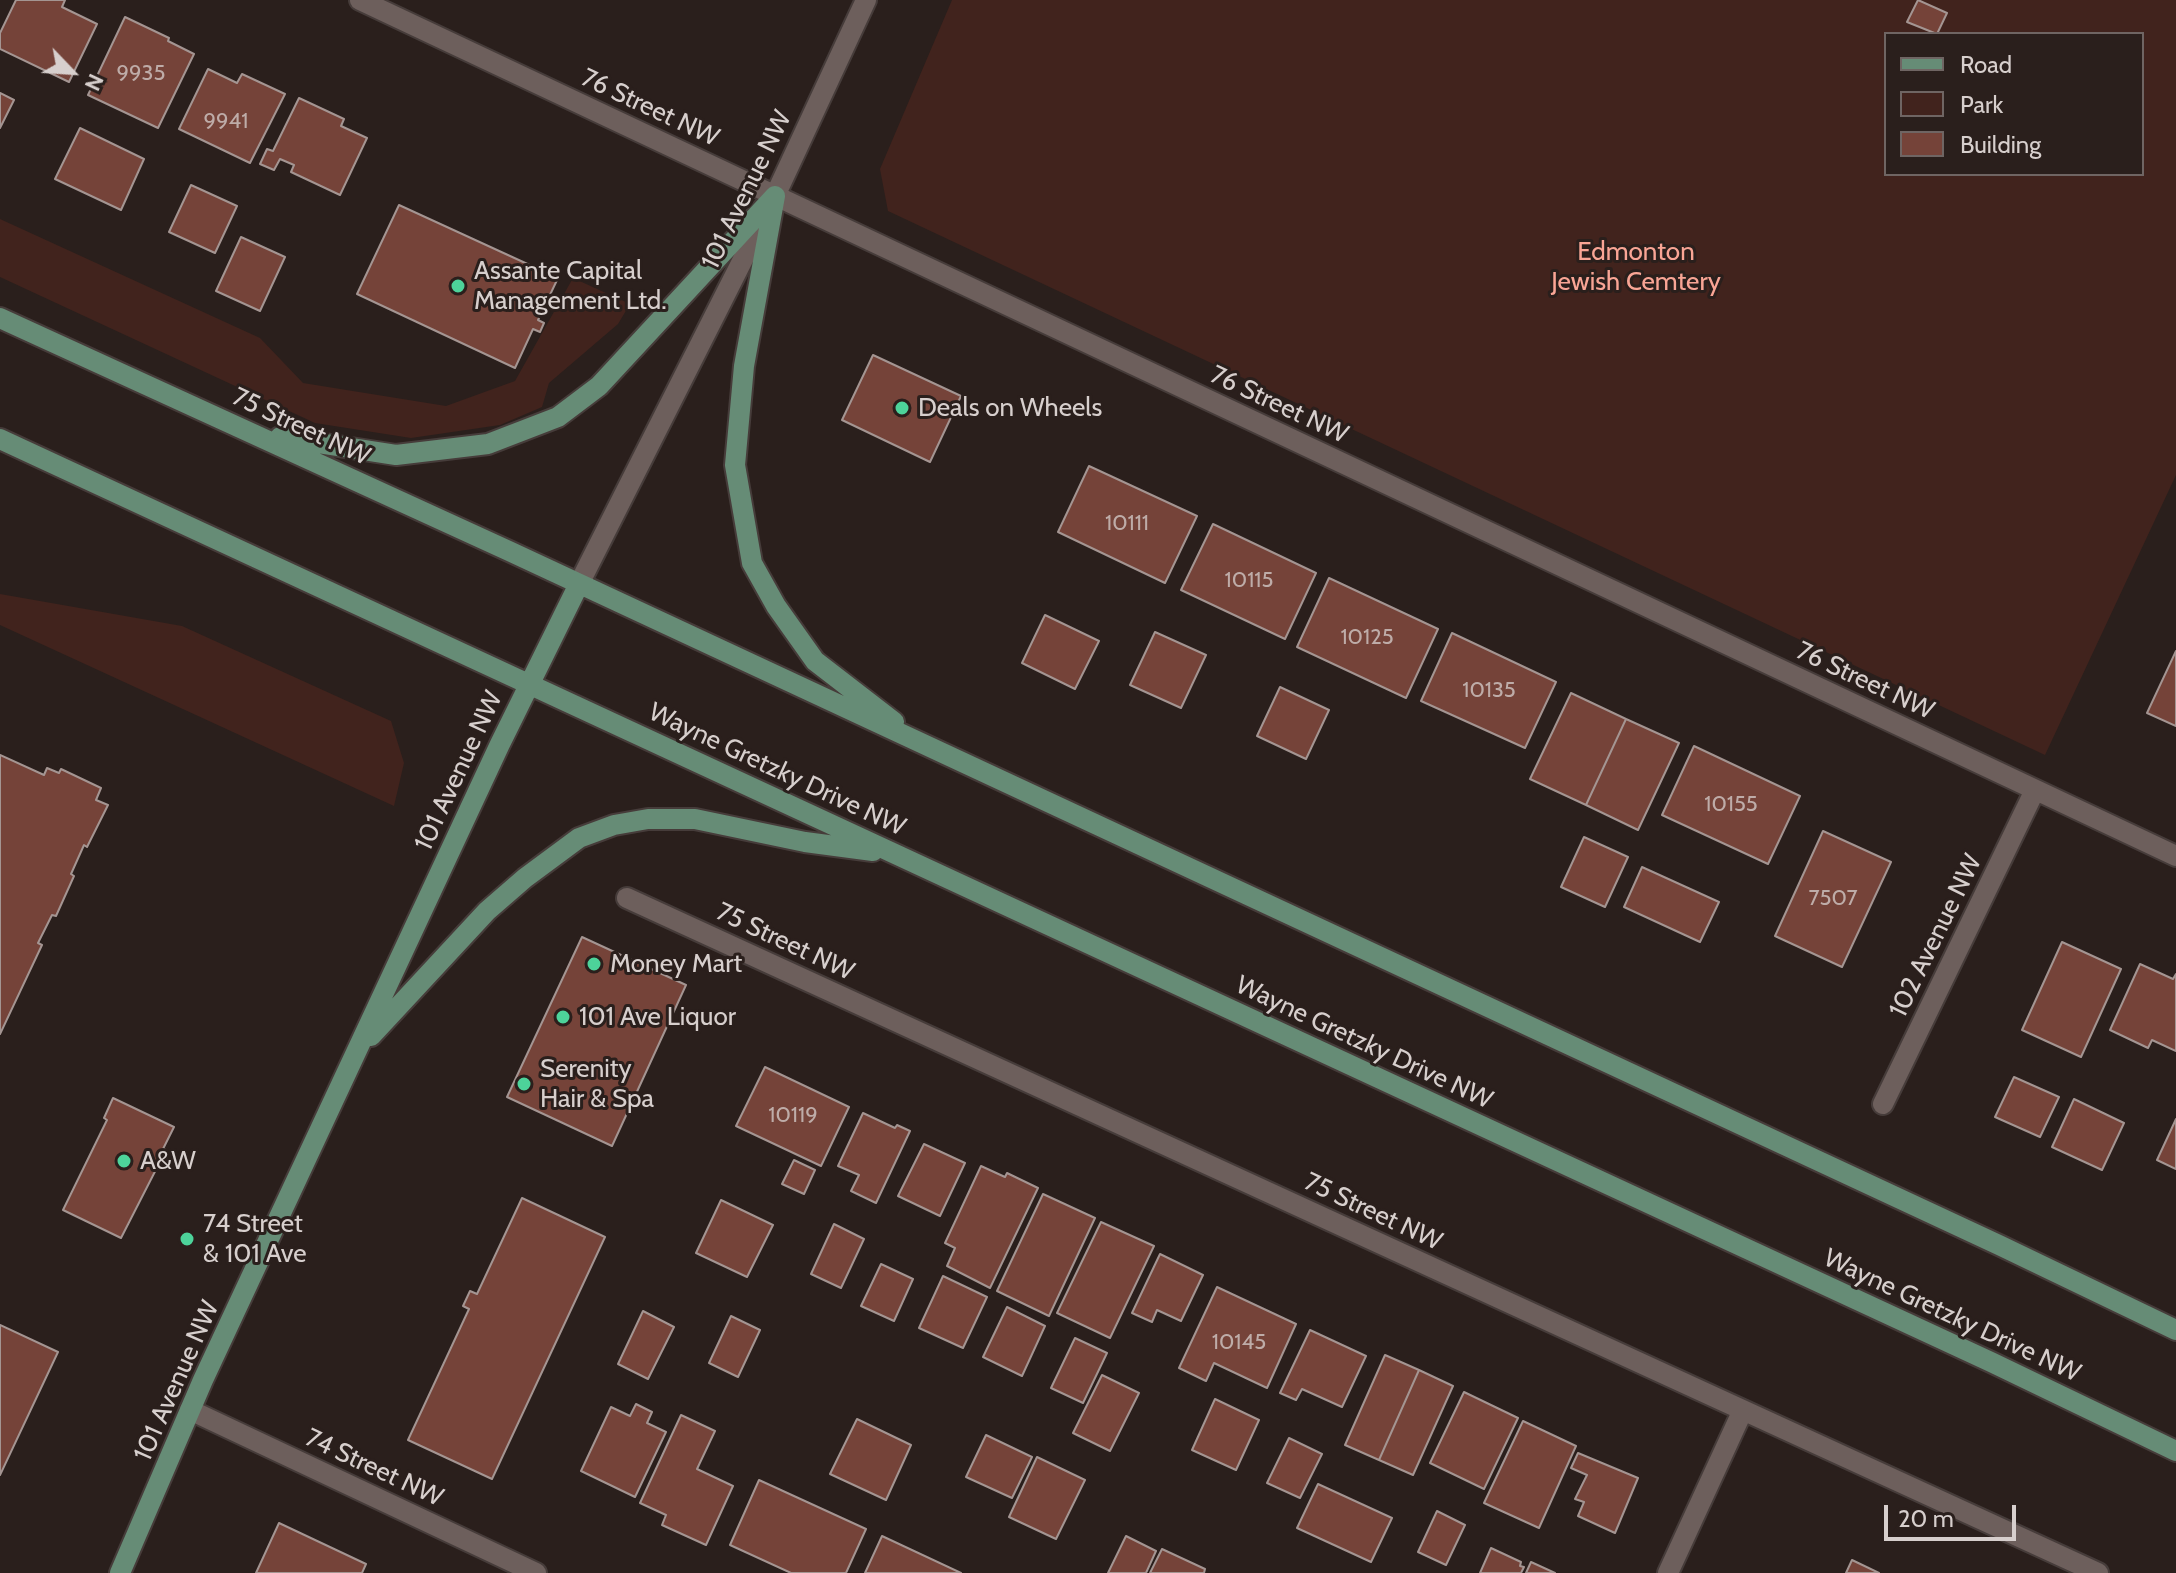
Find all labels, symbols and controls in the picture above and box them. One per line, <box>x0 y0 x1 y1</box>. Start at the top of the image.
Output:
north arrow <box>32 32 112 112</box>
legend <box>1884 32 2144 176</box>
text: Road <box>1960 50 2012 79</box>
house number: 9935 <box>117 61 165 87</box>
street label: 76 Street NW <box>576 62 724 154</box>
text: N <box>79 70 110 95</box>
text: Park <box>1960 90 2003 119</box>
street label: 101 Avenue NW <box>695 106 799 274</box>
house number: 9941 <box>204 109 248 135</box>
text: Building <box>1960 130 2041 159</box>
park label: Edmonton Jewish Cemtery <box>1551 236 1721 298</box>
place label: Assante Capital Management Ltd. <box>474 255 667 316</box>
marker: Assante Capital Management Ltd. <box>449 277 467 295</box>
street label: 76 Street NW <box>1205 359 1353 451</box>
street label: 75 Street NW <box>227 381 375 473</box>
place label: Deals on Wheels <box>918 392 1102 424</box>
marker: Deals on Wheels <box>893 399 911 417</box>
house number: 10111 <box>1105 511 1149 537</box>
house number: 10115 <box>1225 568 1273 594</box>
house number: 10125 <box>1340 625 1394 651</box>
street label: 76 Street NW <box>1791 635 1939 727</box>
house number: 10135 <box>1462 678 1516 704</box>
street label: 101 Avenue NW <box>408 686 510 856</box>
street label: Wayne Gretzky Drive NW <box>644 697 910 843</box>
house number: 10155 <box>1704 792 1758 818</box>
street label: 102 Avenue NW <box>1883 849 1989 1023</box>
house number: 7507 <box>1808 886 1858 912</box>
street label: 75 Street NW <box>711 896 859 988</box>
place label: Money Mart <box>610 948 742 980</box>
marker: Money Mart <box>585 955 603 973</box>
street label: Wayne Gretzky Drive NW <box>1231 970 1497 1116</box>
place label: 101 Ave Liquor <box>579 1001 736 1033</box>
marker: 101 Ave Liquor <box>554 1008 572 1026</box>
place label: Serenity Hair & Spa <box>540 1053 654 1114</box>
marker: Serenity Hair & Spa <box>515 1075 533 1093</box>
house number: 10119 <box>768 1103 818 1129</box>
place label: A&W <box>140 1145 196 1177</box>
marker: A&W <box>115 1152 133 1170</box>
street label: 75 Street NW <box>1299 1166 1447 1258</box>
place label: 74 Street & 101 Ave <box>203 1208 307 1270</box>
marker: 74 Street & 101 Ave <box>178 1230 196 1248</box>
street label: Wayne Gretzky Drive NW <box>1819 1243 2085 1389</box>
street label: 101 Avenue NW <box>128 1296 226 1466</box>
house number: 10145 <box>1212 1330 1266 1356</box>
street label: 74 Street NW <box>300 1422 448 1514</box>
scale bar <box>1888 1489 2020 1539</box>
text: 20 m <box>1898 1504 1954 1533</box>

